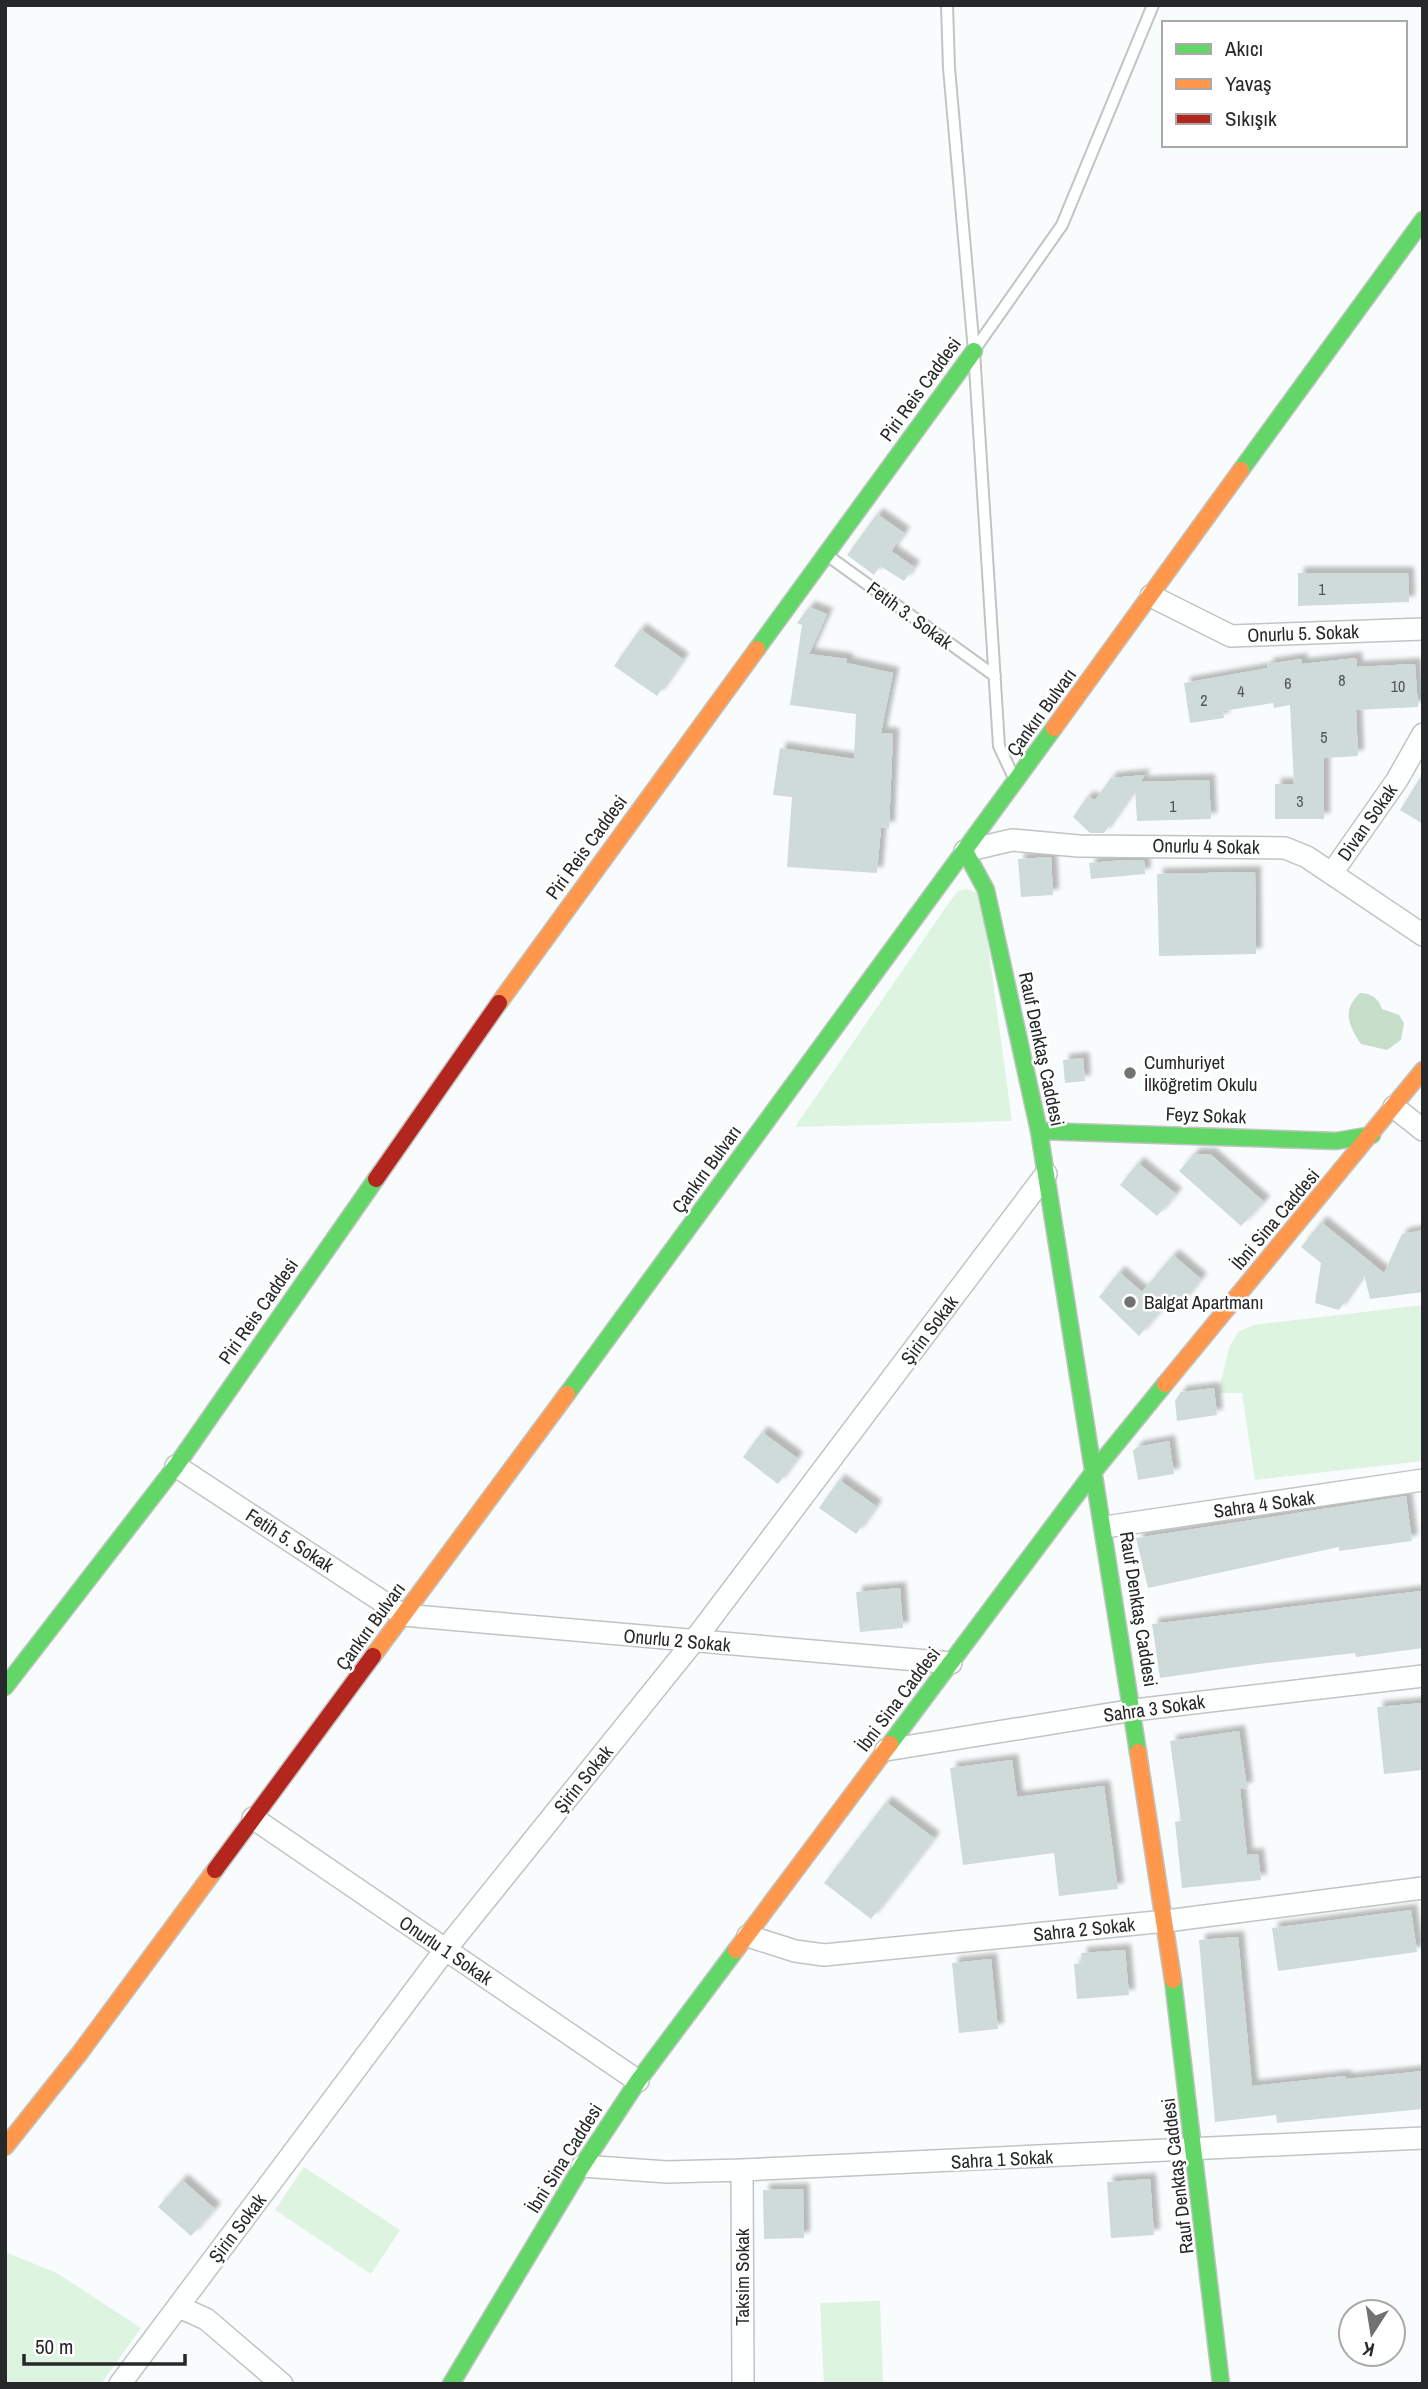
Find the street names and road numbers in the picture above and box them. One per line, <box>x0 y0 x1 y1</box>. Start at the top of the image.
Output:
street label: Piri Reis Caddesi <box>873 332 967 446</box>
street label: Fetih 3. Sokak <box>862 575 958 655</box>
street label: Onurlu 5. Sokak <box>1247 618 1359 648</box>
street label: Çankırı Bulvarı <box>1000 663 1082 761</box>
street label: Divan Sokak <box>1331 778 1403 866</box>
street label: Piri Reis Caddesi <box>539 790 633 904</box>
street label: Onurlu 4 Sokak <box>1152 832 1260 860</box>
street label: Rauf Denktaş Caddesi <box>1013 970 1071 1128</box>
street label: Feyz Sokak <box>1165 1101 1247 1129</box>
street label: Çankırı Bulvarı <box>665 1120 747 1218</box>
street label: İbni Sina Caddesi <box>1225 1163 1325 1275</box>
street label: Piri Reis Caddesi <box>212 1253 304 1369</box>
street label: Şirin Sokak <box>894 1290 964 1370</box>
street label: Sahra 4 Sokak <box>1212 1484 1317 1524</box>
street label: Fetih 5. Sokak <box>241 1502 339 1578</box>
street label: Rauf Denktaş Caddesi <box>1114 1530 1164 1688</box>
street label: Çankırı Bulvarı <box>329 1577 411 1675</box>
street label: Onurlu 2 Sokak <box>622 1622 732 1658</box>
street label: İbni Sina Caddesi <box>850 1641 946 1757</box>
street label: Sahra 3 Sokak <box>1102 1688 1207 1728</box>
street label: Şirin Sokak <box>548 1739 619 1818</box>
street label: Onurlu 1 Sokak <box>394 1909 498 1991</box>
street label: Sahra 2 Sokak <box>1032 1911 1136 1947</box>
street label: Rauf Denktaş Caddesi <box>1155 2097 1199 2255</box>
street label: İbni Sina Caddesi <box>520 2098 608 2218</box>
street label: Sahra 1 Sokak <box>950 2143 1054 2175</box>
street label: Şirin Sokak <box>202 2188 272 2268</box>
street label: Taksim Sokak <box>729 2228 755 2326</box>

